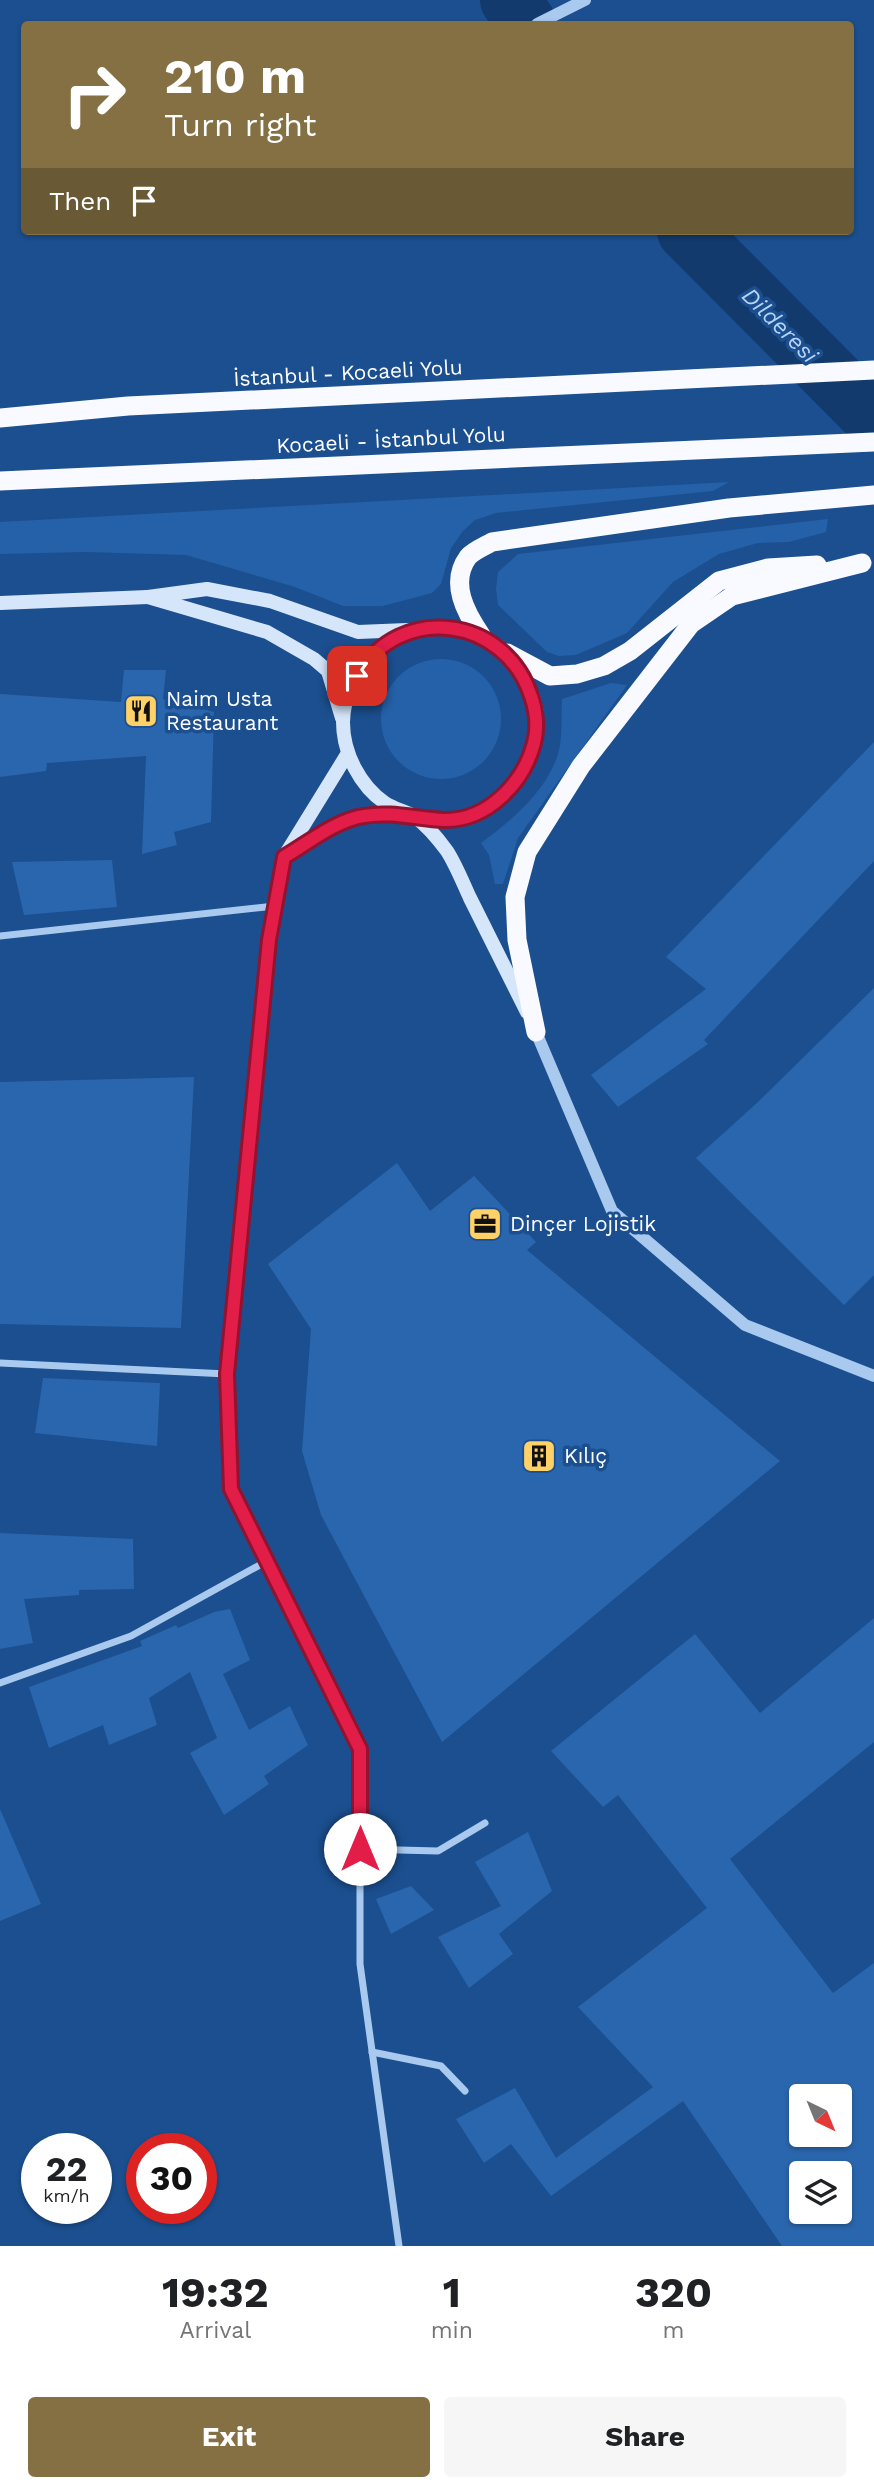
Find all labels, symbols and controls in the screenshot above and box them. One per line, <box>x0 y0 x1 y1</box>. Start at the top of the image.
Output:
text: 210 m <box>164 47 306 105</box>
icon: right <box>49 49 140 140</box>
text: Turn right <box>164 106 316 144</box>
icon: arrive <box>125 182 163 220</box>
text: Then <box>49 186 111 216</box>
water label: Dilderesi <box>736 282 824 369</box>
street label: İstanbul - Kocaeli Yolu <box>233 354 463 391</box>
street label: Kocaeli - İstanbul Yolu <box>276 421 506 458</box>
pin <box>327 646 387 706</box>
icon: arrive <box>338 657 376 695</box>
place label: Naim Usta Restaurant <box>166 686 278 735</box>
restaurant icon: Naim Usta Restaurant <box>122 692 160 730</box>
office icon: Dinçer Lojistik <box>466 1205 504 1243</box>
place label: Dinçer Lojistik <box>510 1211 656 1236</box>
building icon: Kılıç <box>520 1437 558 1475</box>
place label: Kılıç <box>564 1443 607 1468</box>
position arrow <box>323 1812 397 1886</box>
north arrow <box>789 2084 852 2147</box>
map controls <box>789 2084 852 2224</box>
speed limit sign: 30 <box>126 2133 217 2224</box>
text: 22 <box>46 2148 87 2190</box>
button: layers <box>789 2161 852 2224</box>
text: km/h <box>43 2185 90 2206</box>
text: 19:32 <box>162 2268 269 2317</box>
text: 1 <box>443 2268 461 2317</box>
text: 320 <box>635 2268 712 2317</box>
text: Arrival <box>179 2317 251 2344</box>
text: min <box>431 2317 473 2344</box>
text: m <box>662 2317 684 2344</box>
button: Exit <box>28 2397 430 2477</box>
button: Share <box>444 2397 846 2477</box>

